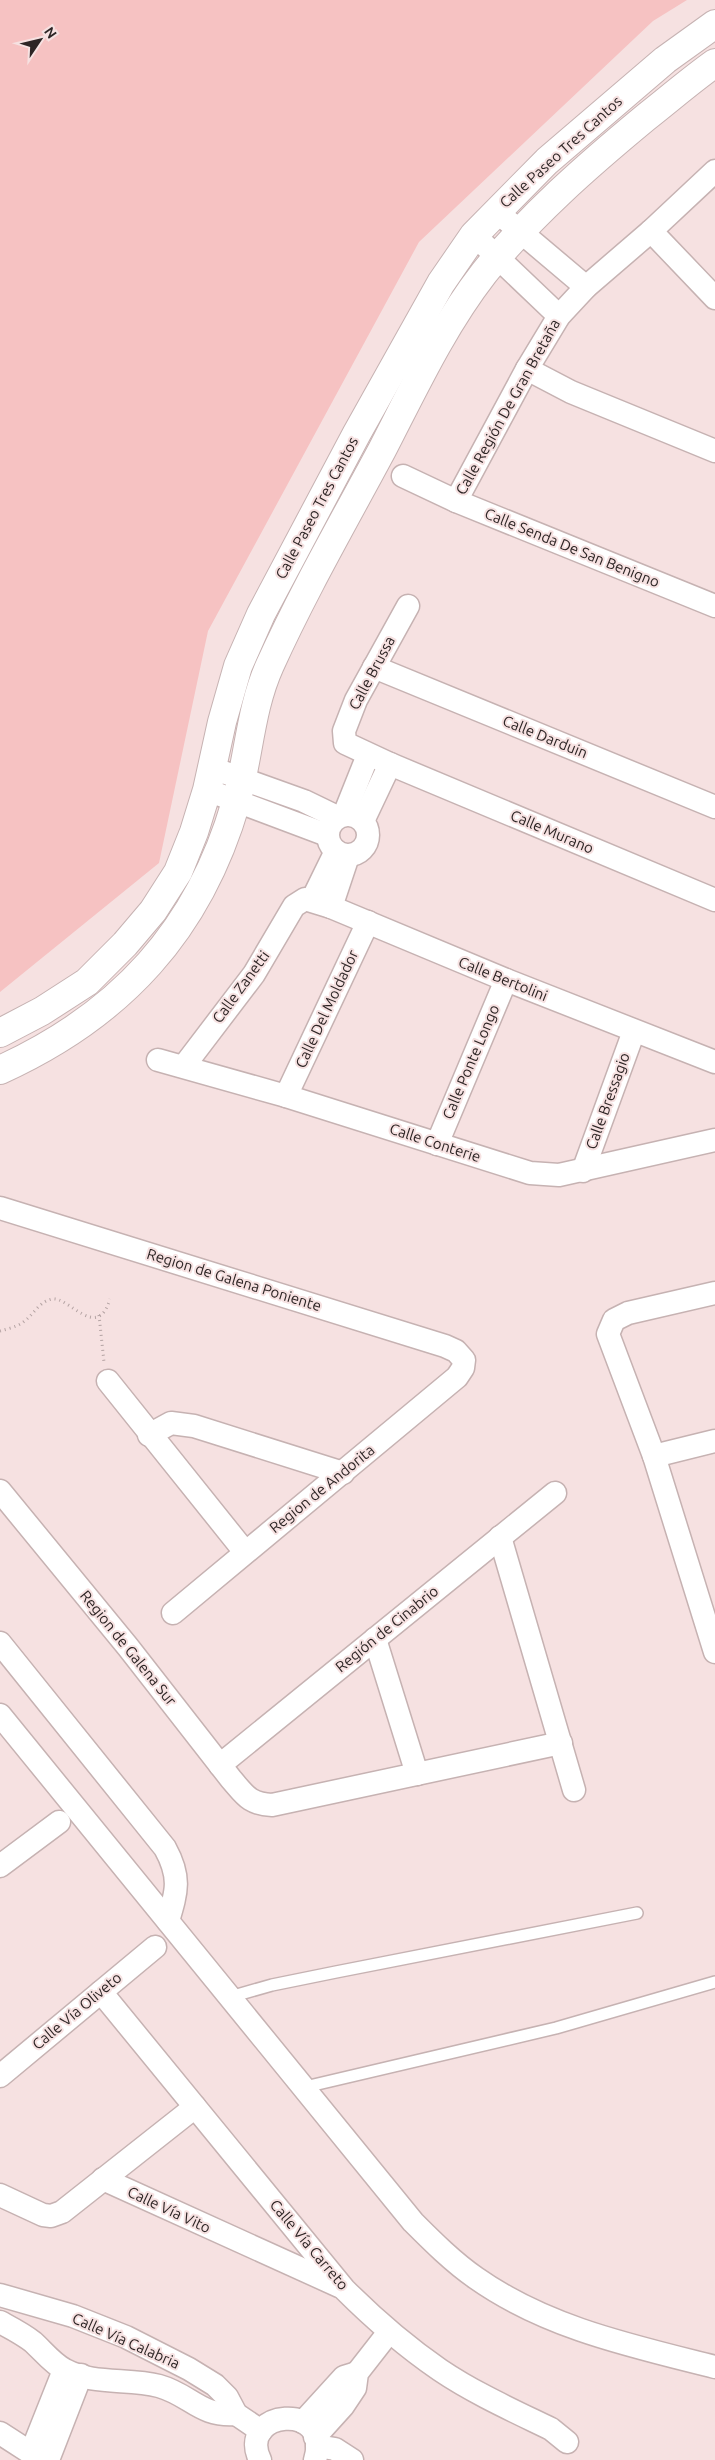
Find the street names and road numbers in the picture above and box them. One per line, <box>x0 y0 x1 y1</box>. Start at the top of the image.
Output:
street label: Calle Paseo Tres Cantos <box>496 92 625 211</box>
street label: Calle Región De Gran Bretaña <box>452 316 563 498</box>
street label: Calle Paseo Tres Cantos <box>272 434 361 582</box>
street label: Calle Senda De San Benigno <box>482 505 662 590</box>
street label: Calle Brussa <box>345 633 398 713</box>
street label: Calle Darduin <box>500 712 590 761</box>
street label: Calle Murano <box>508 806 596 857</box>
street label: Calle Zanetti <box>209 947 272 1026</box>
street label: Calle Del Moldador <box>292 947 361 1070</box>
street label: Calle Bertolini <box>456 953 550 1004</box>
street label: Calle Ponte Longo <box>439 1002 502 1122</box>
street label: Calle Bressagio <box>582 1050 633 1152</box>
street label: Calle Conterie <box>387 1120 483 1165</box>
street label: Region de Galena Poniente <box>145 1245 323 1314</box>
street label: Region de Andorita <box>266 1441 378 1536</box>
street label: Región de Cinabrio <box>332 1582 441 1675</box>
street label: Region de Galena Sur <box>77 1587 180 1709</box>
street label: Calle Vía Oliveto <box>29 1969 125 2053</box>
street label: Calle Vía Vito <box>125 2183 213 2236</box>
street label: Calle Vía Carreto <box>267 2196 352 2293</box>
street label: Calle Vía Calabria <box>70 2309 183 2372</box>

